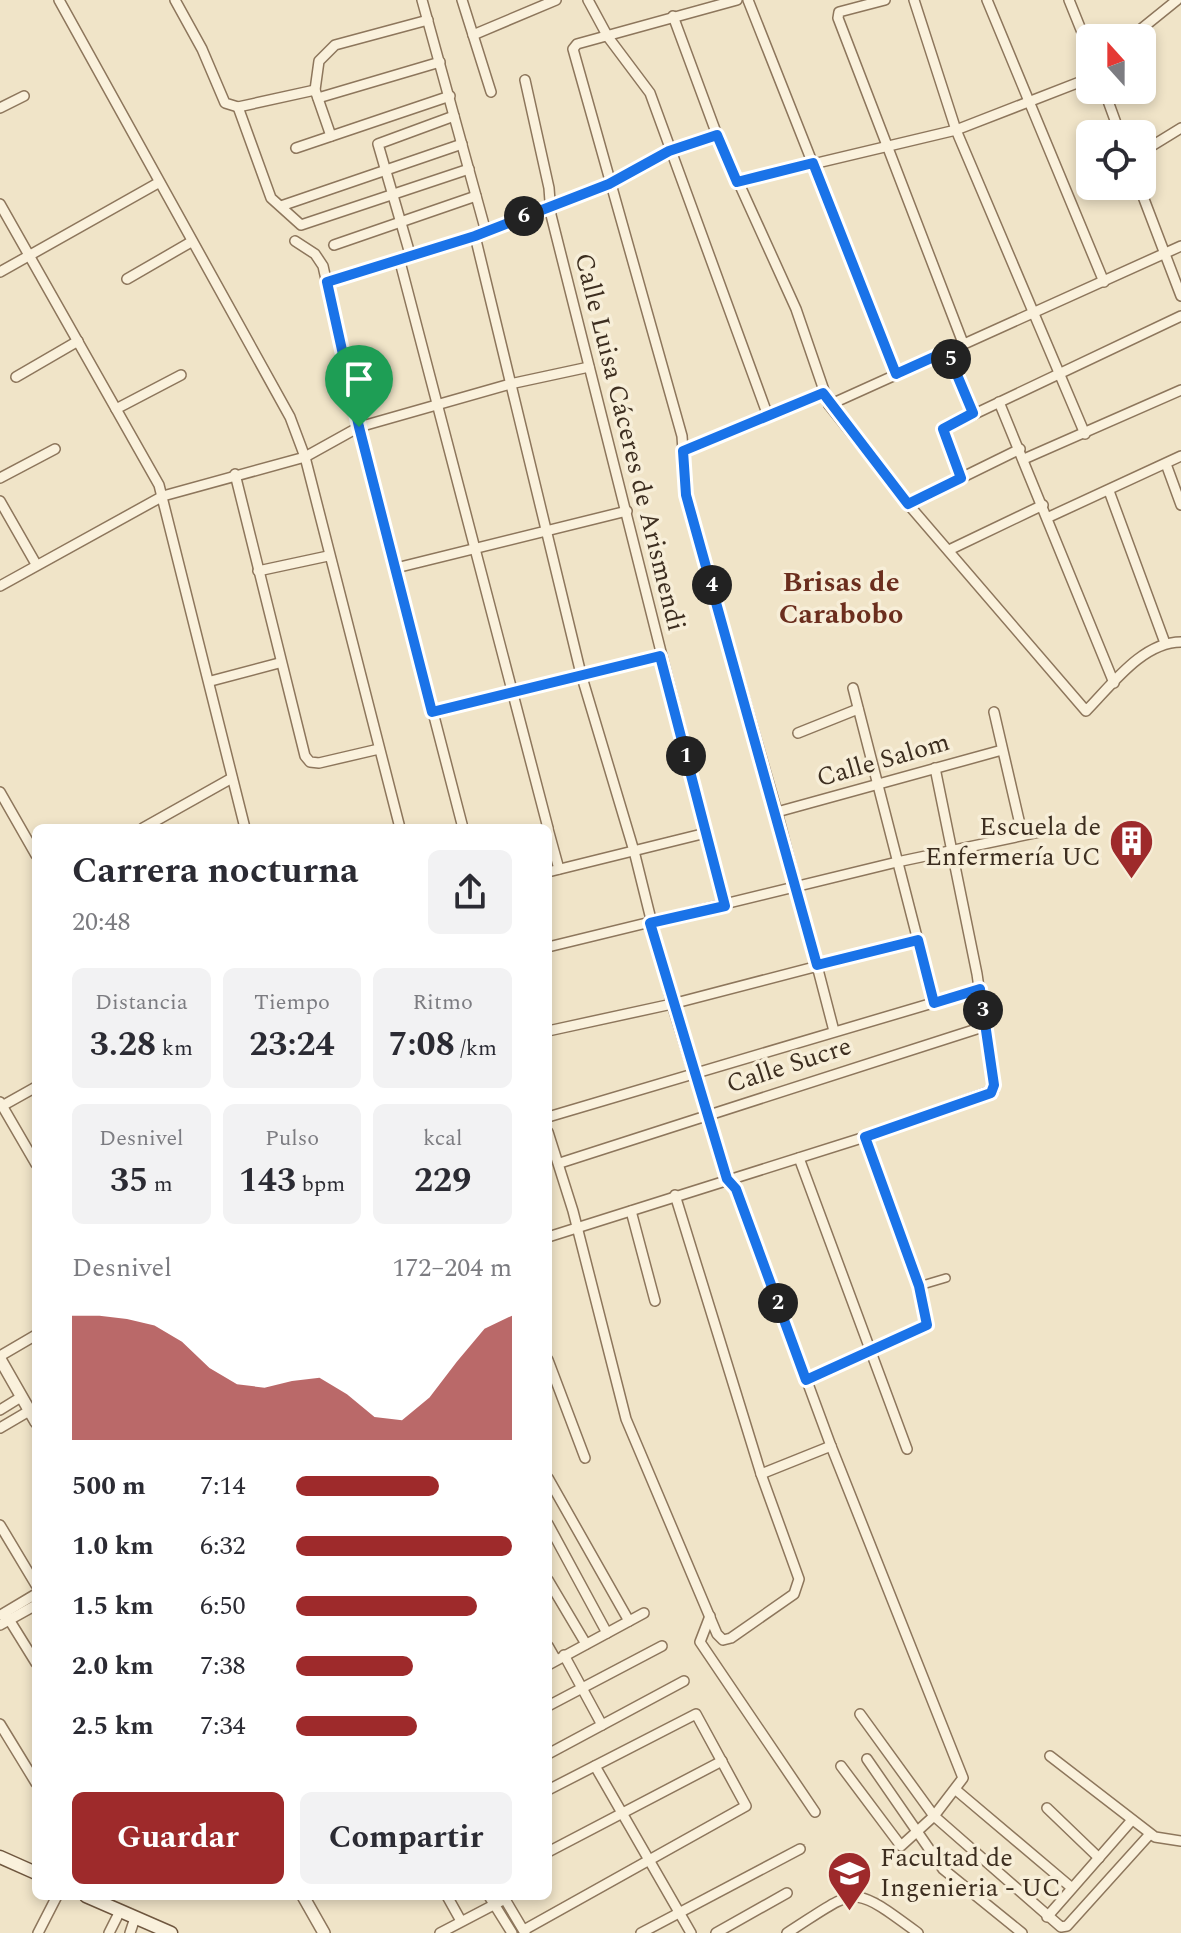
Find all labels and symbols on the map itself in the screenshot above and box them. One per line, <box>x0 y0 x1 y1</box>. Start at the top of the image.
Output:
north arrow <box>1076 24 1156 104</box>
pin: 6 <box>504 196 544 236</box>
street label: Calle Luisa Cáceres de Arismendi <box>564 249 696 635</box>
pin: 5 <box>931 339 971 379</box>
pin <box>325 345 393 427</box>
district label: Brisas de Carabobo <box>779 561 903 636</box>
pin: 4 <box>692 565 732 605</box>
street label: Calle Salom <box>812 722 954 798</box>
pin: 1 <box>666 736 706 776</box>
place label: Escuela de Enfermería UC <box>925 807 1101 877</box>
building icon: Escuela de Enfermería UC <box>1108 818 1156 881</box>
pin: 3 <box>963 990 1003 1030</box>
street label: Calle Sucre <box>721 1026 857 1104</box>
pin: 2 <box>758 1283 798 1323</box>
place label: Facultad de Ingenieria - UC <box>880 1838 1061 1908</box>
school or university icon: Facultad de Ingenieria - UC <box>825 1849 873 1912</box>

